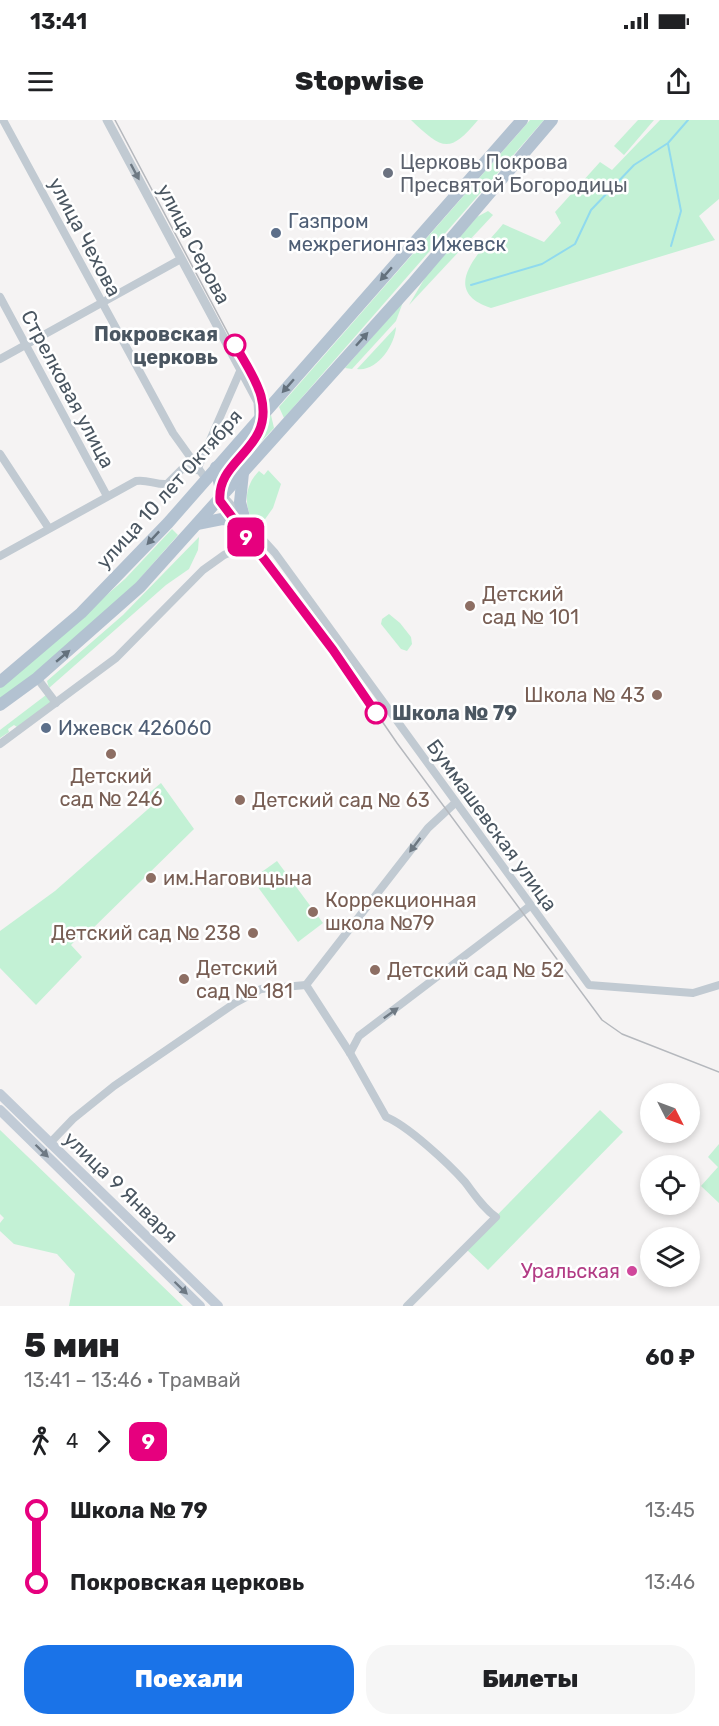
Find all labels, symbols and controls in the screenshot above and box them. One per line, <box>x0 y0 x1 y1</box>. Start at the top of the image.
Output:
text: 13:41 <box>30 8 87 35</box>
icon: menu <box>24 65 57 98</box>
text: Stopwise <box>295 65 424 97</box>
icon: share <box>662 65 695 98</box>
place label: Церковь Покрова Пресвятой Богородицы <box>400 150 628 197</box>
one-way arrow <box>130 163 140 180</box>
marker: Церковь Покрова Пресвятой Богородицы <box>381 166 395 180</box>
street label: улица Чехова <box>44 173 126 301</box>
street label: улица Серова <box>152 180 236 308</box>
place label: Газпром межрегионгаз Ижевск <box>288 209 506 256</box>
marker: Газпром межрегионгаз Ижевск <box>269 226 283 240</box>
one-way arrow <box>380 266 393 281</box>
street label: Стрелковая улица <box>16 306 120 472</box>
place label: Покровская церковь <box>94 322 218 369</box>
one-way arrow <box>355 332 369 347</box>
marker: Покровская церковь <box>224 334 246 356</box>
one-way arrow <box>281 378 295 393</box>
street label: улица 10 лет Октября <box>91 404 247 574</box>
line badge: 9 <box>226 518 266 556</box>
text: 9 <box>239 525 253 550</box>
one-way arrow <box>146 531 160 546</box>
place label: Детский сад № 101 <box>482 582 579 629</box>
marker: Детский сад № 101 <box>463 599 477 613</box>
one-way arrow <box>55 650 70 663</box>
place label: Школа № 43 <box>524 683 645 707</box>
marker: Школа № 43 <box>650 688 664 702</box>
place label: Школа № 79 <box>392 701 517 725</box>
marker: Школа № 79 <box>365 702 387 724</box>
place label: Ижевск 426060 <box>58 716 212 740</box>
marker: Ижевск 426060 <box>39 721 53 735</box>
street label: Буммашевская улица <box>422 734 562 916</box>
marker: Детский сад № 246 <box>104 747 118 761</box>
place label: Детский сад № 246 <box>59 764 163 811</box>
place label: Детский сад № 63 <box>252 788 430 812</box>
marker: Детский сад № 63 <box>233 793 247 807</box>
one-way arrow <box>409 837 421 853</box>
place label: им.Наговицына <box>163 866 312 890</box>
marker: им.Наговицына <box>144 871 158 885</box>
place label: Коррекционная школа №79 <box>325 888 477 935</box>
marker: Коррекционная школа №79 <box>306 905 320 919</box>
place label: Детский сад № 238 <box>51 921 241 945</box>
marker: Детский сад № 238 <box>246 926 260 940</box>
place label: Детский сад № 181 <box>196 956 293 1003</box>
place label: Детский сад № 52 <box>387 958 564 982</box>
marker: Детский сад № 52 <box>368 963 382 977</box>
marker: Детский сад № 181 <box>177 972 191 986</box>
one-way arrow <box>382 1007 398 1019</box>
north arrow <box>640 1083 700 1143</box>
map controls <box>640 1083 700 1287</box>
street label: улица 9 Января <box>59 1126 183 1248</box>
one-way arrow <box>34 1144 48 1158</box>
button: locate <box>640 1155 700 1215</box>
button: layers <box>640 1227 700 1287</box>
place label: Уральская <box>521 1259 620 1283</box>
marker: Уральская <box>625 1264 639 1278</box>
one-way arrow <box>174 1280 188 1294</box>
text: 5 мин <box>24 1326 120 1365</box>
text: 60 ₽ <box>645 1344 695 1371</box>
text: 13:41 – 13:46 · Трамвай <box>24 1368 241 1392</box>
icon: walk <box>24 1425 57 1458</box>
icon: forward <box>87 1425 120 1458</box>
text: 4 <box>66 1429 78 1453</box>
text: 9 <box>141 1429 155 1454</box>
text: Школа № 79 <box>70 1497 208 1524</box>
text: 13:45 <box>645 1498 695 1522</box>
text: Покровская церковь <box>70 1569 304 1596</box>
text: 13:46 <box>645 1570 695 1594</box>
button: Поехали <box>24 1645 354 1714</box>
button: Билеты <box>366 1645 695 1714</box>

